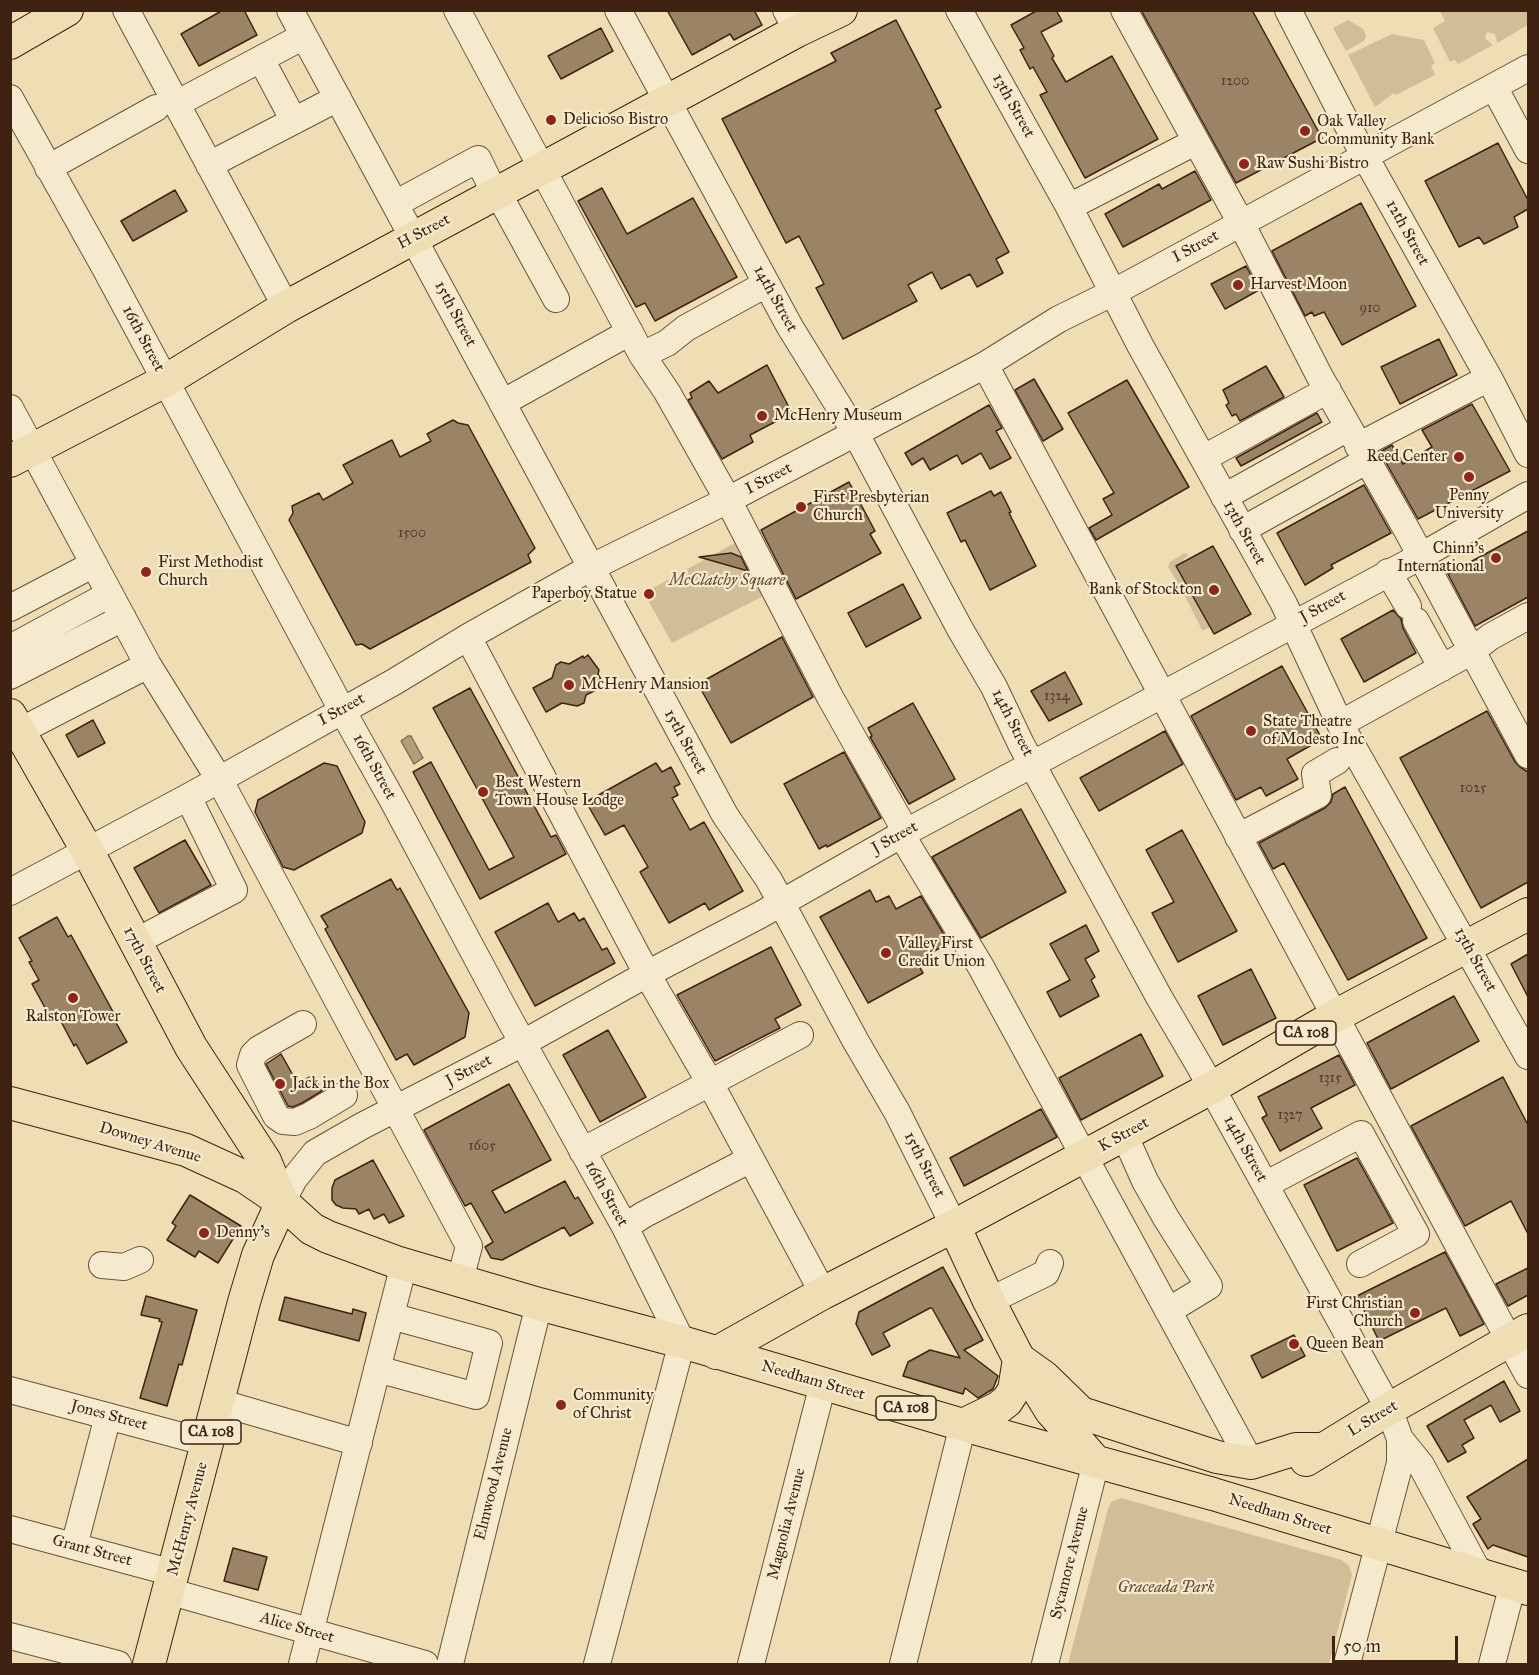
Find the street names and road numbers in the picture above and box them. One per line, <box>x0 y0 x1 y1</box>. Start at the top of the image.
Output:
street label: 13th Street <box>988 71 1038 141</box>
street label: 12th Street <box>1381 197 1433 269</box>
street label: H Street <box>394 210 454 254</box>
street label: I Street <box>1169 226 1223 268</box>
street label: 14th Street <box>749 262 801 336</box>
street label: 15th Street <box>430 278 480 350</box>
street label: 16th Street <box>118 303 168 375</box>
street label: I Street <box>742 459 796 499</box>
street label: 13th Street <box>1219 498 1269 568</box>
street label: J Street <box>1297 587 1349 627</box>
street label: 14th Street <box>987 686 1037 760</box>
street label: I Street <box>315 689 369 731</box>
street label: 15th Street <box>659 706 711 778</box>
street label: 16th Street <box>348 731 400 803</box>
street label: J Street <box>869 818 921 858</box>
street label: 17th Street <box>118 923 170 997</box>
street label: 13th Street <box>1450 925 1500 995</box>
road number: CA 108 <box>1276 1021 1336 1045</box>
street label: J Street <box>443 1051 495 1091</box>
street label: 14th Street <box>1219 1112 1271 1186</box>
street label: K Street <box>1095 1113 1153 1157</box>
street label: Downey Avenue <box>97 1118 203 1168</box>
street label: 15th Street <box>899 1129 949 1201</box>
street label: 16th Street <box>580 1158 632 1230</box>
street label: Needham Street <box>759 1357 867 1405</box>
road number: CA 108 <box>876 1396 936 1420</box>
street label: Jones Street <box>69 1397 149 1435</box>
street label: L Street <box>1344 1397 1402 1441</box>
road number: CA 108 <box>181 1420 241 1444</box>
street label: Elmwood Avenue <box>471 1426 517 1542</box>
street label: McHenry Avenue <box>164 1460 212 1578</box>
street label: Magnolia Avenue <box>764 1466 810 1582</box>
street label: Needham Street <box>1226 1490 1334 1540</box>
street label: Sycamore Avenue <box>1047 1505 1093 1621</box>
street label: Grant Street <box>50 1531 134 1571</box>
street label: Alice Street <box>258 1608 336 1648</box>

